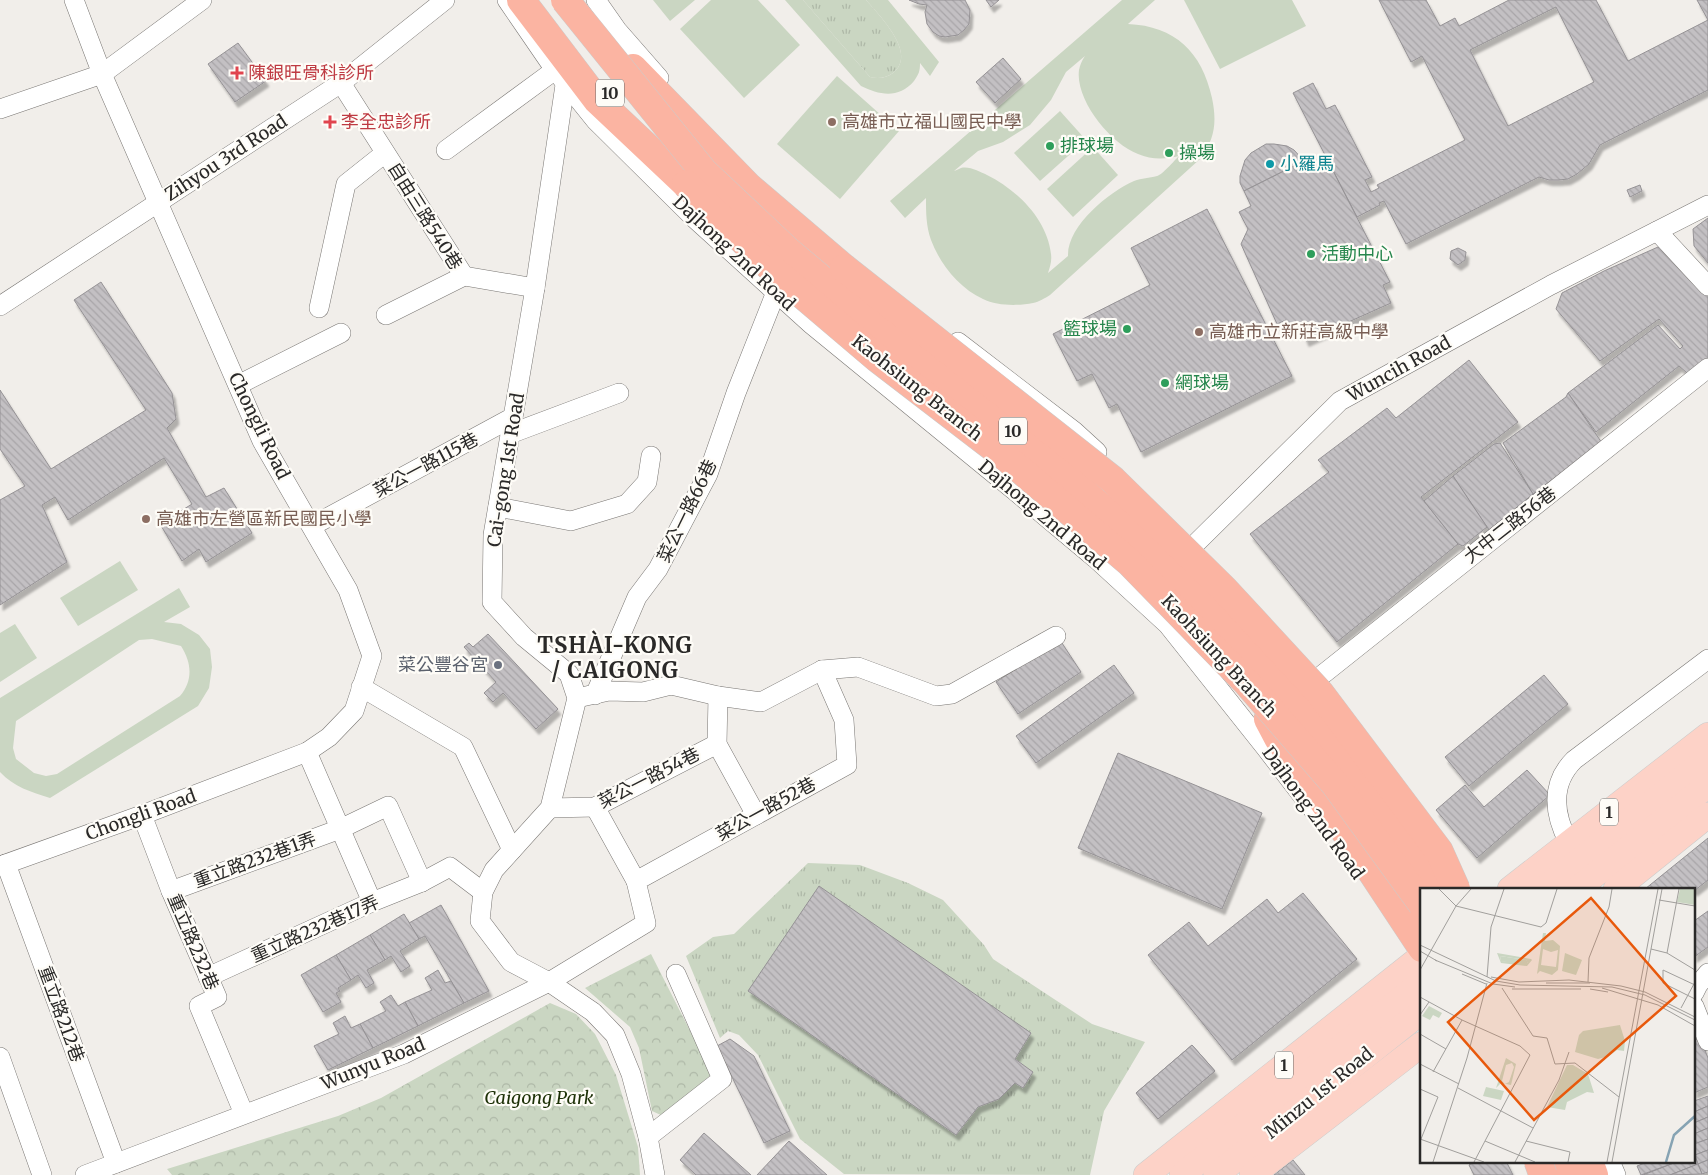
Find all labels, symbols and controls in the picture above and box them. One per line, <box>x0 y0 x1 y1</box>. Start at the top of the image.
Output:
place label: 陳銀旺骨科診所 <box>248 61 374 84</box>
marker: 陳銀旺骨科診所 <box>230 66 244 80</box>
road number: 10 <box>596 80 624 106</box>
street label: Zihyou 3rd Road <box>160 109 291 206</box>
place label: 李全忠診所 <box>341 110 431 133</box>
place label: 高雄市立福山國民中學 <box>842 110 1022 133</box>
marker: 李全忠診所 <box>323 115 337 129</box>
marker: 高雄市立福山國民中學 <box>826 116 838 128</box>
place label: 排球場 <box>1060 134 1114 157</box>
marker: 排球場 <box>1044 140 1056 152</box>
place label: 操場 <box>1179 141 1215 164</box>
marker: 操場 <box>1163 147 1175 159</box>
place label: 小羅馬 <box>1280 152 1334 175</box>
street label: 自由三路540巷 <box>383 158 468 274</box>
marker: 小羅馬 <box>1264 158 1276 170</box>
street label: Dajhong 2nd Road <box>668 190 800 315</box>
place label: 活動中心 <box>1321 242 1393 265</box>
marker: 活動中心 <box>1305 248 1317 260</box>
place label: 籃球場 <box>1063 317 1117 340</box>
place label: 高雄市立新莊高級中學 <box>1209 320 1389 343</box>
marker: 籃球場 <box>1121 323 1133 335</box>
marker: 高雄市立新莊高級中學 <box>1193 326 1205 338</box>
street label: Kaohsiung Branch <box>847 330 987 446</box>
street label: Wuncih Road <box>1342 330 1455 407</box>
street label: Chongli Road <box>224 369 295 483</box>
place label: 網球場 <box>1175 371 1229 394</box>
marker: 網球場 <box>1159 377 1171 389</box>
street label: Cai-gong 1st Road <box>482 391 529 549</box>
road number: 10 <box>999 418 1027 444</box>
street label: 菜公一路115巷 <box>369 427 482 502</box>
street label: Dajhong 2nd Road <box>974 455 1111 575</box>
street label: 菜公一路66巷 <box>652 456 721 566</box>
street label: 大中二路56巷 <box>1459 481 1561 568</box>
place label: 高雄市左營區新民國民小學 <box>156 507 372 530</box>
marker: 高雄市左營區新民國民小學 <box>140 513 152 525</box>
street label: Kaohsiung Branch <box>1157 590 1282 722</box>
district label: TSHÀI-KONG / CAIGONG <box>537 630 693 684</box>
place label: 菜公豐谷宮 <box>398 653 488 676</box>
marker: 菜公豐谷宮 <box>492 659 504 671</box>
street label: 菜公一路54巷 <box>594 742 704 813</box>
street label: Dajhong 2nd Road <box>1257 742 1369 884</box>
street label: 菜公一路52巷 <box>712 772 820 845</box>
street label: Chongli Road <box>82 784 199 845</box>
road number: 1 <box>1600 799 1618 826</box>
street label: 重立路232巷1弄 <box>190 827 319 892</box>
inset map <box>1420 888 1696 1162</box>
street label: 重立路232巷 <box>163 890 224 993</box>
street label: 重立路232巷17弄 <box>247 890 382 967</box>
street label: 重立路212巷 <box>33 963 89 1065</box>
street label: Wunyu Road <box>317 1032 428 1095</box>
street label: Minzu 1st Road <box>1260 1042 1378 1143</box>
road number: 1 <box>1275 1052 1293 1078</box>
park label: Caigong Park <box>484 1086 594 1109</box>

